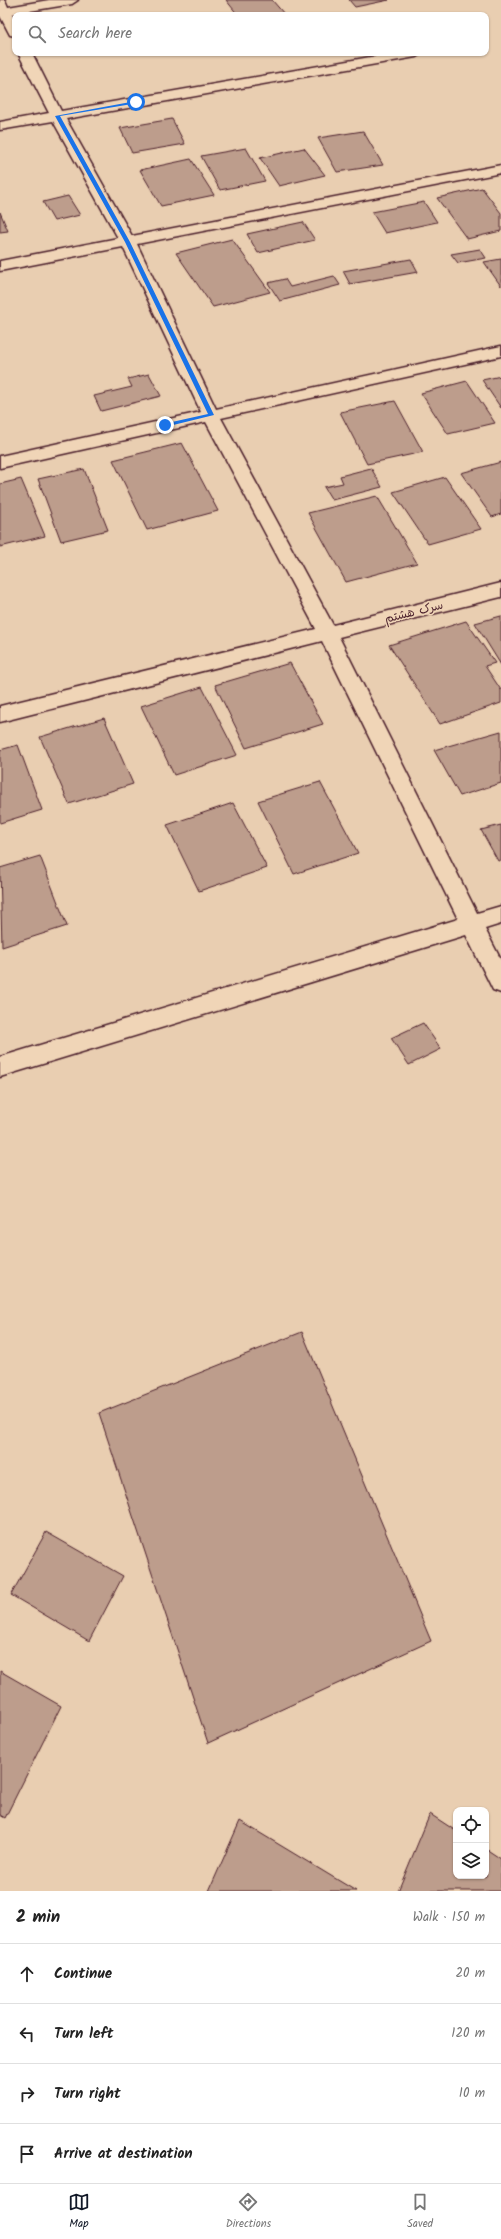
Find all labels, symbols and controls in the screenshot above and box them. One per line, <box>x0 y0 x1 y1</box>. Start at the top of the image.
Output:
search box <box>12 12 489 56</box>
text: Search here <box>58 22 132 46</box>
icon: search <box>26 23 48 45</box>
route start <box>127 93 145 111</box>
route end <box>156 416 174 434</box>
street label: سرک هشتم <box>383 596 445 628</box>
map controls <box>453 1807 489 1879</box>
button: locate <box>453 1807 489 1843</box>
button: layers <box>453 1843 489 1879</box>
text: 2 min <box>16 1904 60 1931</box>
text: Walk · 150 m <box>413 1907 485 1928</box>
text: Continue <box>54 1962 112 1986</box>
icon: ahead <box>16 1963 38 1985</box>
text: 20 m <box>455 1963 485 1984</box>
text: Turn left <box>54 2022 114 2046</box>
icon: left <box>16 2023 38 2045</box>
text: 120 m <box>451 2023 485 2044</box>
text: Turn right <box>54 2082 121 2106</box>
icon: right <box>16 2083 38 2105</box>
text: 10 m <box>459 2083 485 2104</box>
text: Arrive at destination <box>54 2142 193 2166</box>
icon: arrive <box>16 2143 38 2165</box>
tab: Map <box>68 2191 90 2233</box>
tab: Directions <box>226 2191 271 2233</box>
tab: Saved <box>407 2191 433 2233</box>

